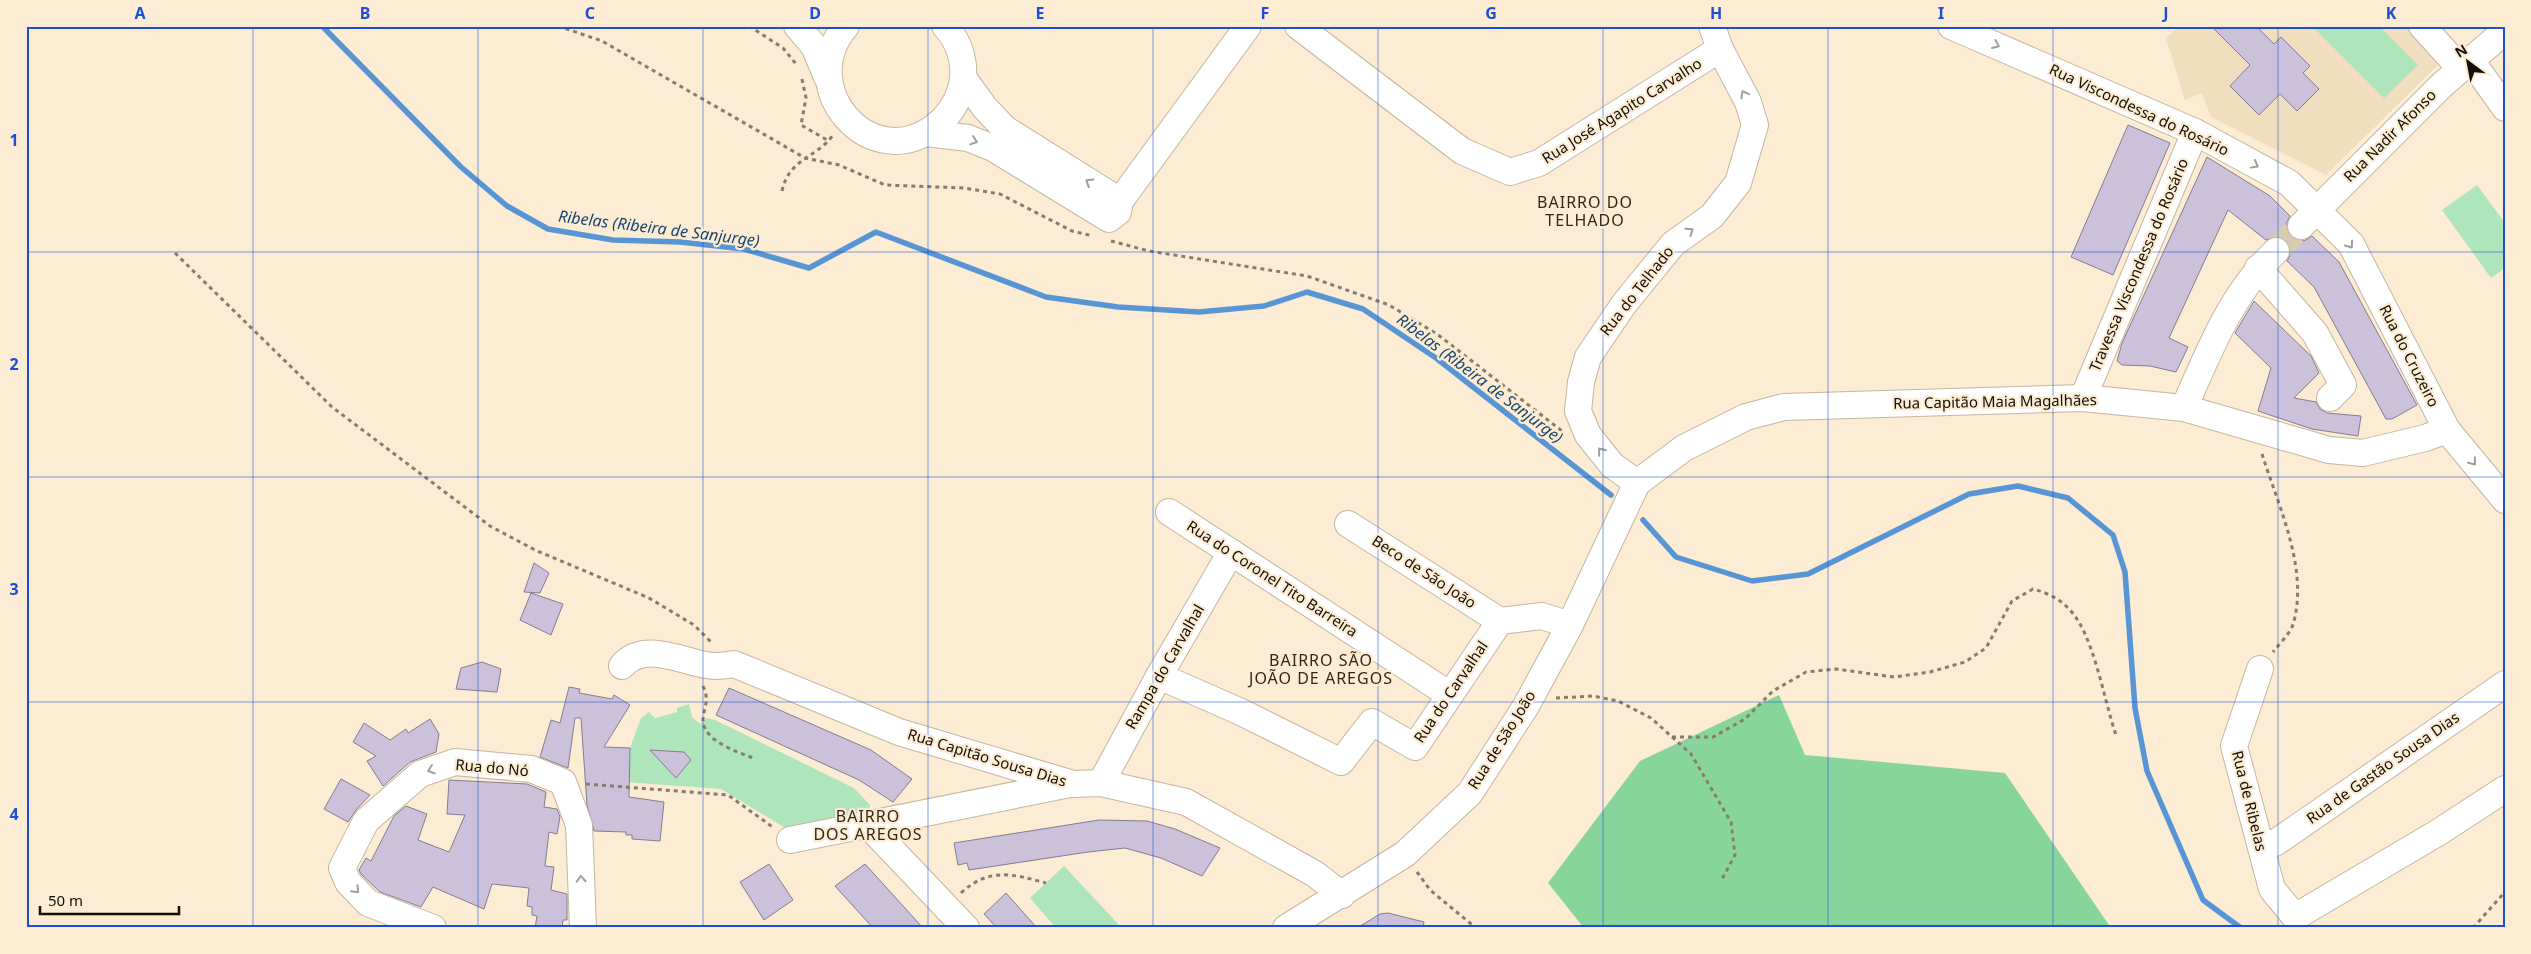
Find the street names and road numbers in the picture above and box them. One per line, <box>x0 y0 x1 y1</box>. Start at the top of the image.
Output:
street label: Rua José Agapito Carvalho <box>1538 53 1705 168</box>
street label: Rua Viscondessa do Rosário <box>2046 59 2233 160</box>
street label: Rua Nadir Afonso <box>2339 85 2440 186</box>
street label: Travessa Viscondessa do Rosário <box>2084 155 2192 374</box>
street label: Rua do Telhado <box>1595 241 1678 339</box>
street label: Rua do Cruzeiro <box>2375 301 2444 410</box>
street label: Rua Capitão Maia Magalhães <box>1893 389 2097 413</box>
street label: Rua do Coronel Tito Barreira <box>1183 515 1362 641</box>
street label: Beco de São João <box>1369 530 1480 612</box>
street label: Rampa do Carvalhal <box>1120 600 1208 733</box>
street label: Rua do Carvalhal <box>1409 637 1492 746</box>
street label: Rua de São João <box>1463 686 1540 793</box>
street label: Rua de Gastão Sousa Dias <box>2302 707 2463 828</box>
street label: Rua Capitão Sousa Dias <box>905 723 1069 791</box>
street label: Rua de Ribelas <box>2228 748 2272 853</box>
street label: Rua do Nó <box>455 754 530 780</box>

